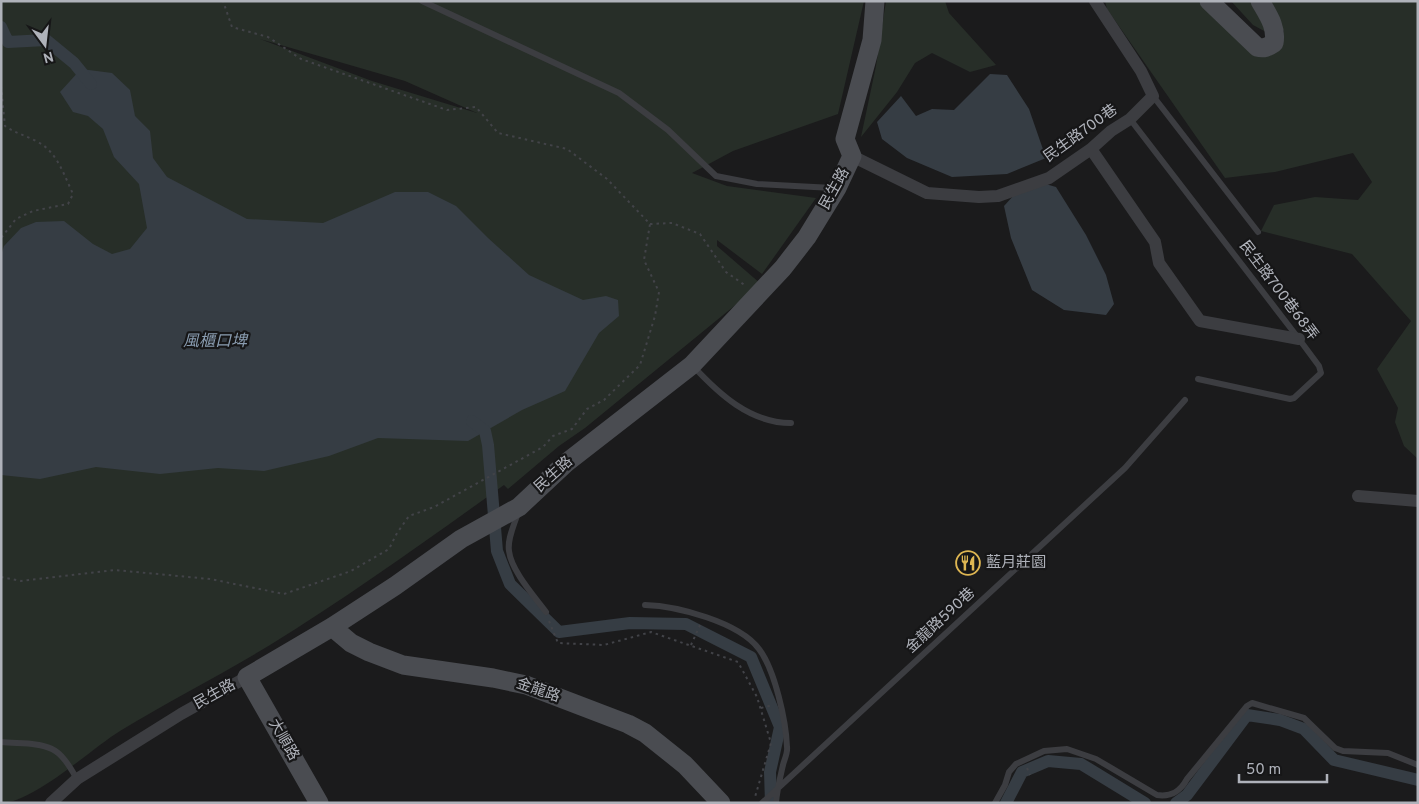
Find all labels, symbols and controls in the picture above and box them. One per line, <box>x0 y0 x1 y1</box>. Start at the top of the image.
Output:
north arrow <box>20 20 70 70</box>
text: N <box>41 47 55 66</box>
street label: 民生路700巷 <box>1040 101 1122 167</box>
street label: 民生路 <box>816 165 854 213</box>
street label: 民生路700巷68弄 <box>1234 238 1322 344</box>
water label: 風櫃口埤 <box>183 332 249 352</box>
street label: 民生路 <box>531 453 577 497</box>
restaurant icon: 藍月莊園 <box>955 550 981 576</box>
place label: 藍月莊園 <box>986 554 1046 573</box>
street label: 金龍路590巷 <box>902 583 980 658</box>
street label: 金龍路 <box>514 674 563 707</box>
street label: 民生路 <box>191 676 239 714</box>
street label: 大順路 <box>264 716 302 764</box>
scale bar <box>1239 752 1326 784</box>
text: 50 m <box>1246 761 1281 780</box>

